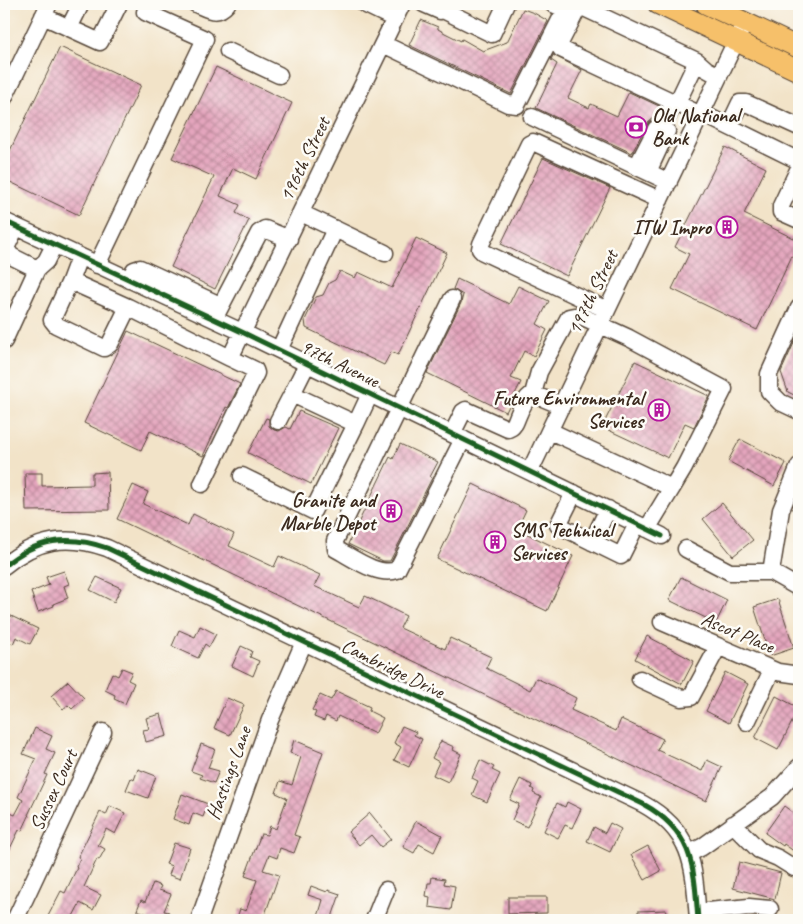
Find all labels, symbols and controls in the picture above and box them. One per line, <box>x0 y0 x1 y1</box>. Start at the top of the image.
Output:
place label: Old National Bank <box>652 103 743 151</box>
street label: 196th Street <box>273 111 337 205</box>
bank icon: Old National Bank <box>624 115 648 139</box>
place label: ITW Impro <box>633 215 713 240</box>
building icon: ITW Impro <box>715 215 739 239</box>
street label: 197th Street <box>561 244 625 338</box>
street label: 97th Avenue <box>296 334 385 394</box>
place label: Future Environmental Services <box>493 386 647 434</box>
building icon: Future Environmental Services <box>647 398 671 422</box>
place label: Granite and Marble Depot <box>281 488 379 536</box>
building icon: Granite and Marble Depot <box>379 499 403 523</box>
place label: SMS Technical Services <box>511 518 616 566</box>
building icon: SMS Technical Services <box>483 530 507 554</box>
street label: Ascot Place <box>698 606 779 660</box>
street label: Cambridge Drive <box>337 633 450 705</box>
street label: Hastings Lane <box>200 722 257 823</box>
street label: Sussex Court <box>24 744 84 835</box>

